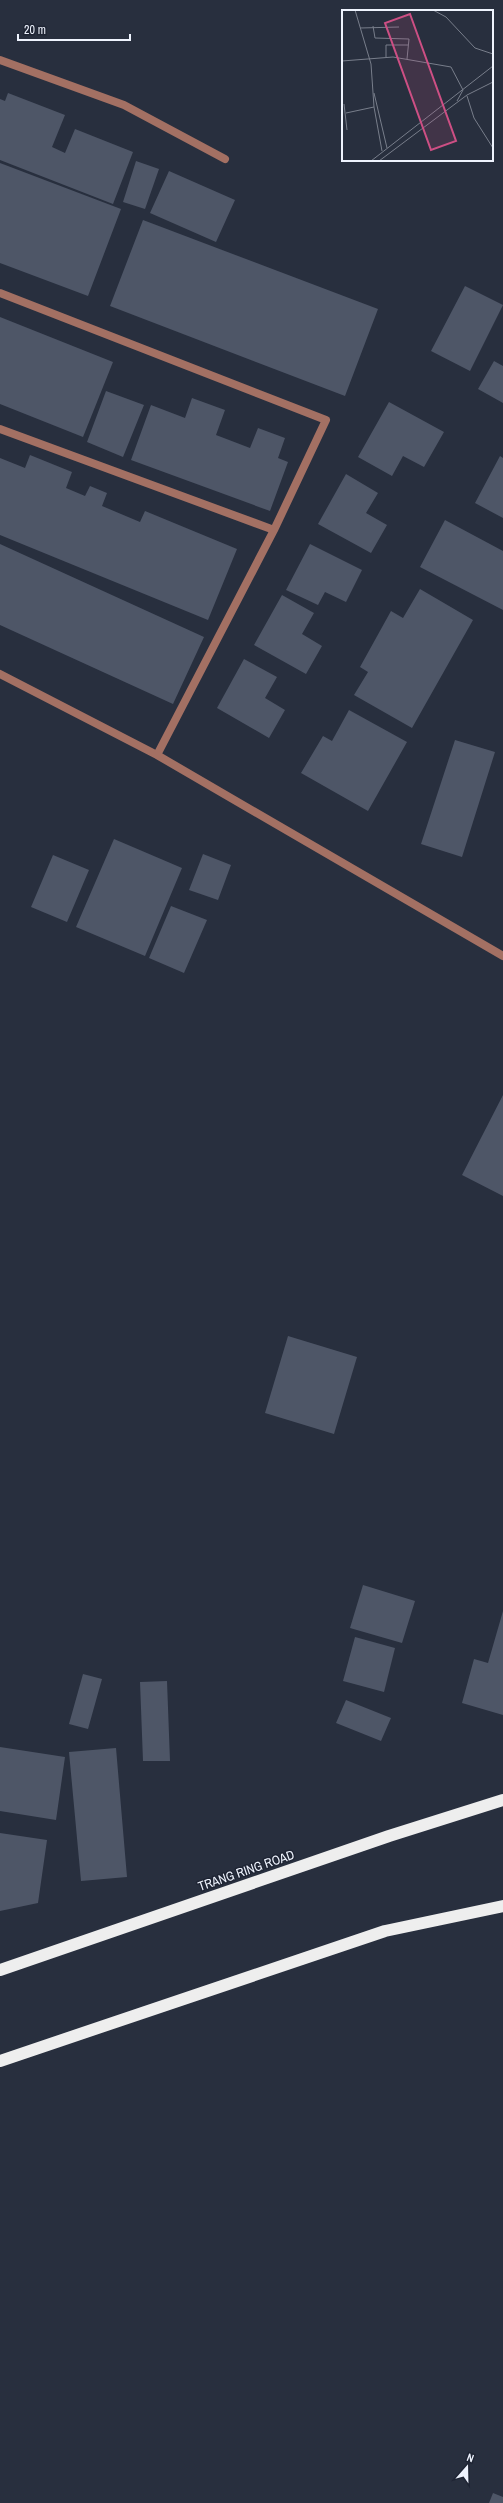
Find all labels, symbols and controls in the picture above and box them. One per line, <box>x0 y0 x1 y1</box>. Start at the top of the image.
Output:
inset map <box>342 10 493 161</box>
scale bar <box>18 16 130 42</box>
text: 20 m <box>24 22 46 38</box>
street label: TRANG RING ROAD <box>196 1846 297 1895</box>
north arrow <box>447 2447 487 2487</box>
text: N <box>465 2450 476 2465</box>

